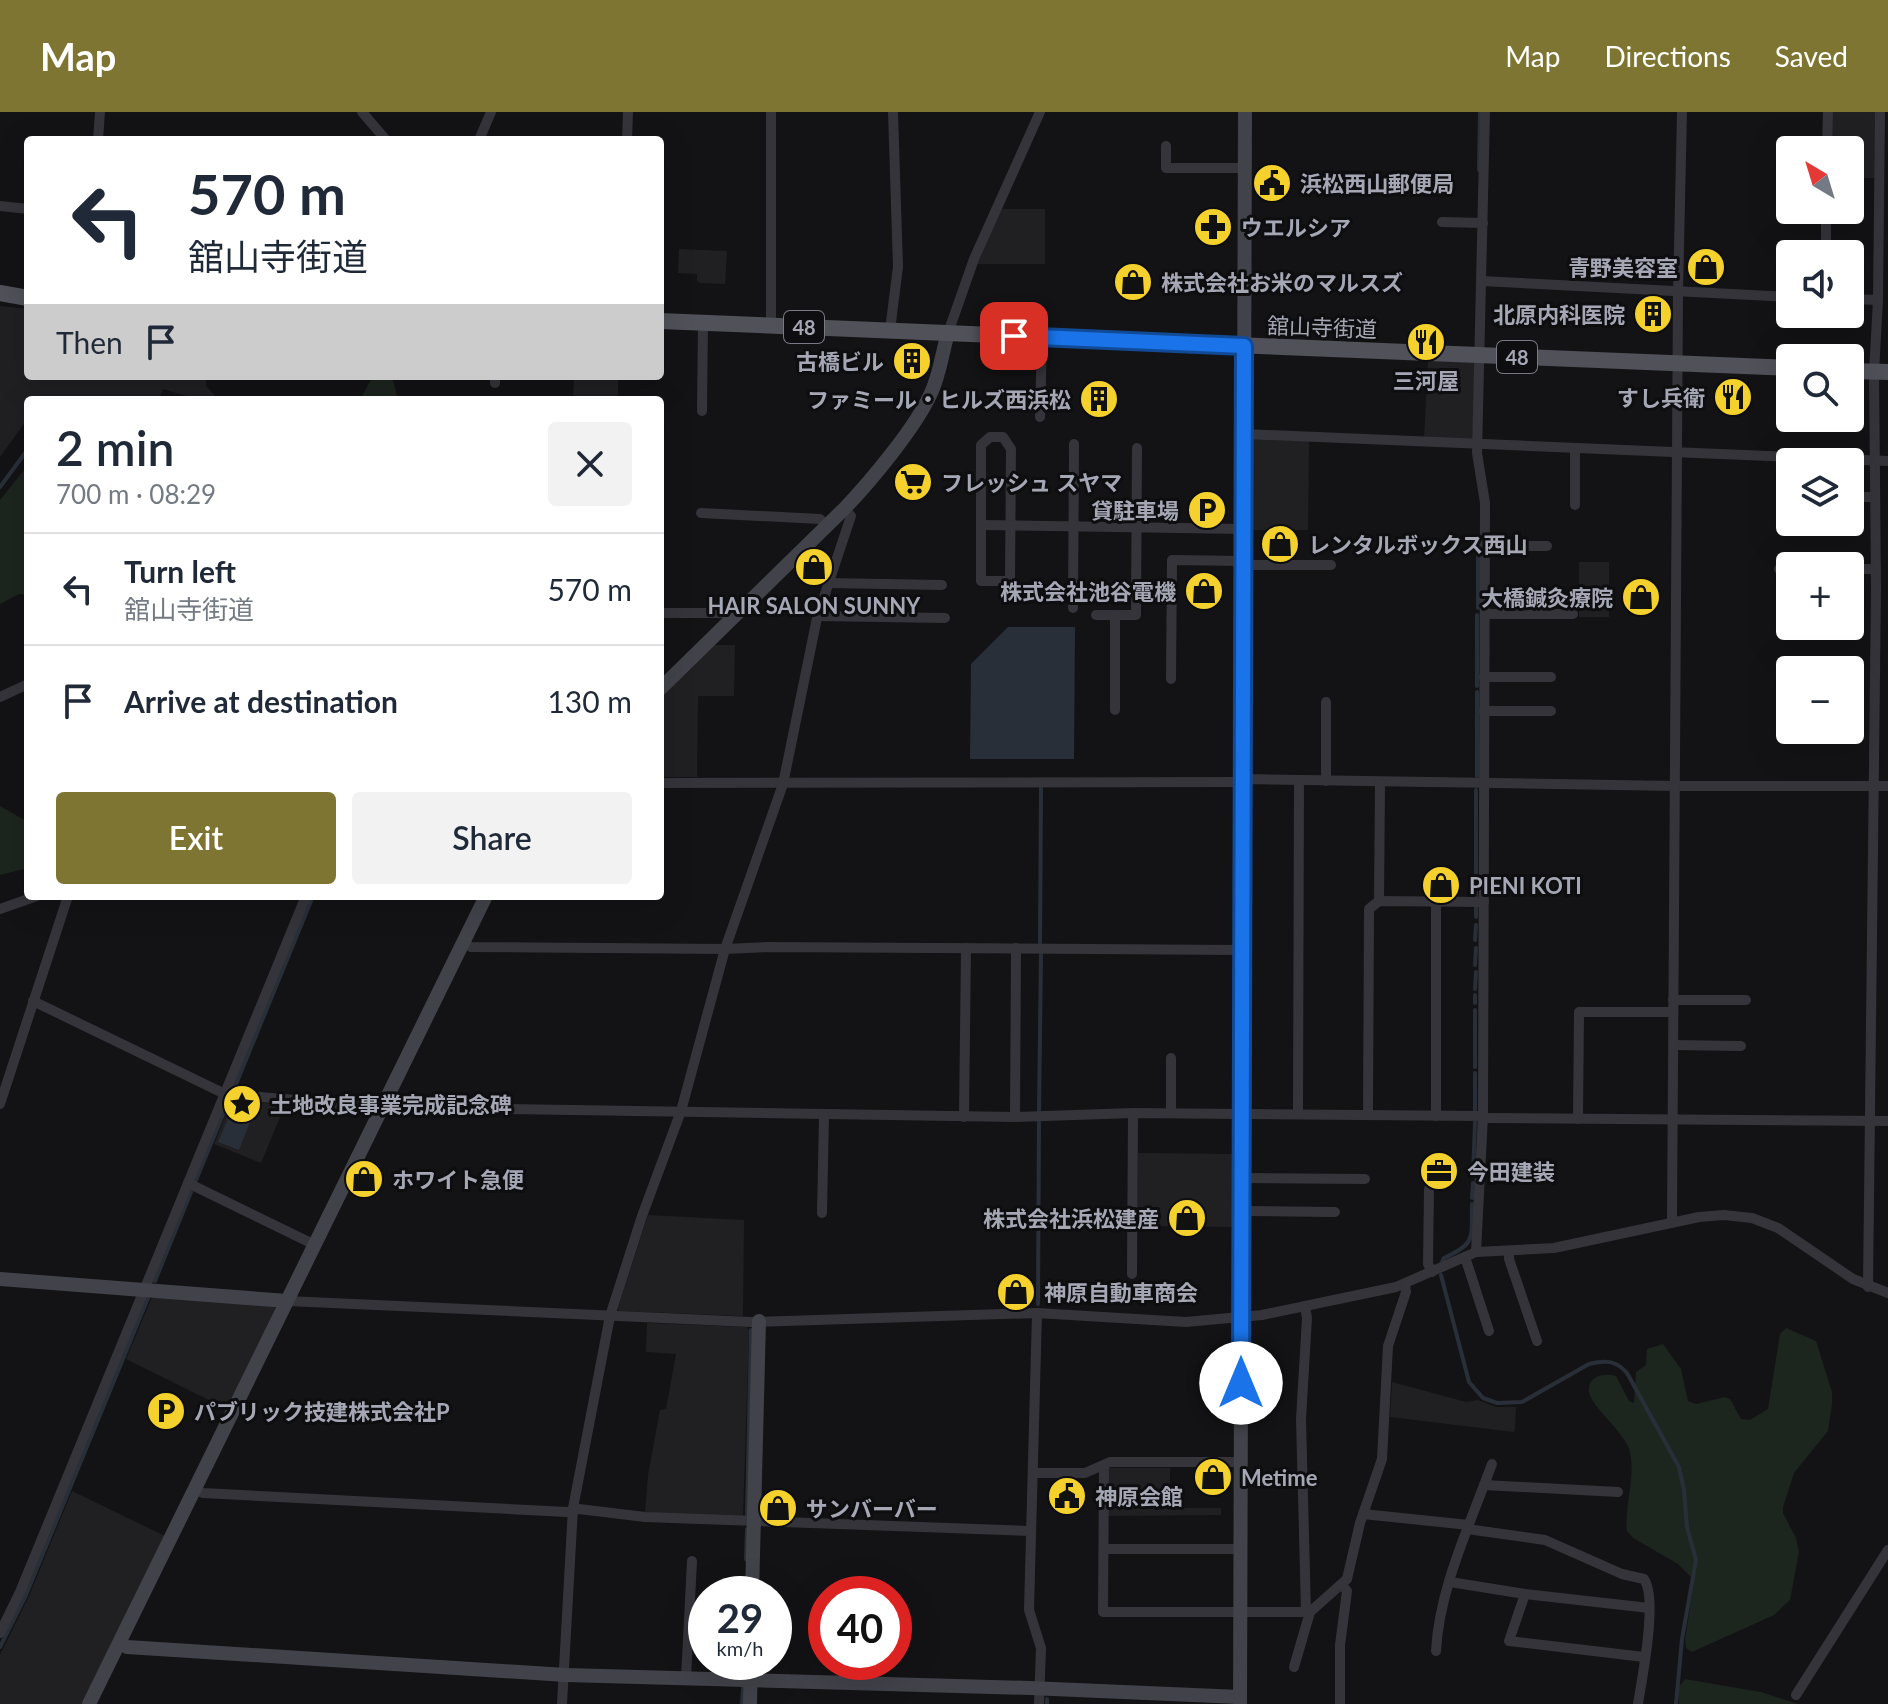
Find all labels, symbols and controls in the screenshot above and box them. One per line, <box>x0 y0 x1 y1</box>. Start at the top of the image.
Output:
text: Map <box>40 33 116 79</box>
text: Map <box>1505 39 1560 73</box>
text: Directions <box>1604 39 1731 73</box>
text: Saved <box>1775 39 1848 73</box>
north arrow <box>1776 136 1864 224</box>
map controls <box>1776 136 1864 744</box>
text: 570 m <box>188 160 346 227</box>
public building icon: 浜松西山郵便局 <box>1251 162 1293 204</box>
icon: left <box>56 168 160 272</box>
place label: 浜松西山郵便局 <box>1300 170 1454 197</box>
pharmacy icon: ウエルシア <box>1192 206 1234 248</box>
place label: ウエルシア <box>1241 214 1351 241</box>
text: 舘山寺街道 <box>188 234 368 278</box>
button: sound <box>1776 240 1864 328</box>
shop icon: 青野美容室 <box>1685 246 1727 288</box>
place label: 青野美容室 <box>1568 254 1678 281</box>
shop icon: 株式会社お米のマルスズ <box>1112 261 1154 303</box>
place label: 株式会社お米のマルスズ <box>1161 269 1403 296</box>
building icon: 北原内科医院 <box>1632 293 1674 335</box>
place label: 北原内科医院 <box>1493 301 1625 328</box>
pin <box>980 302 1048 370</box>
road number: 48 <box>784 311 824 343</box>
street label: 舘山寺街道 <box>1267 312 1377 342</box>
icon: arrive <box>992 314 1036 358</box>
icon: arrive <box>139 320 183 364</box>
restaurant icon: 三河屋 <box>1405 321 1447 363</box>
text: Then <box>56 324 123 360</box>
building icon: 古橋ビル <box>891 340 933 382</box>
road number: 48 <box>1497 341 1537 373</box>
button: search <box>1776 344 1864 432</box>
place label: 古橋ビル <box>796 348 884 375</box>
place label: 三河屋 <box>1393 367 1459 394</box>
restaurant icon: すし兵衛 <box>1712 376 1754 418</box>
building icon: ファミール・ヒルズ西浜松 <box>1078 378 1120 420</box>
place label: すし兵衛 <box>1617 384 1705 411</box>
place label: ファミール・ヒルズ西浜松 <box>807 386 1071 413</box>
text: 2 min <box>56 419 174 476</box>
button: close <box>548 422 632 506</box>
button: layers <box>1776 448 1864 536</box>
supermarket icon: フレッシュ スヤマ <box>892 461 934 503</box>
place label: フレッシュ スヤマ <box>941 469 1122 496</box>
text: 700 m · 08:29 <box>56 478 216 510</box>
parking icon: 貸駐車場 <box>1186 489 1228 531</box>
place label: 貸駐車場 <box>1091 497 1179 524</box>
shop icon: レンタルボックス西山 <box>1259 523 1301 565</box>
place label: レンタルボックス西山 <box>1308 531 1527 558</box>
shop icon: HAIR SALON SUNNY <box>793 546 835 588</box>
button: + <box>1776 552 1864 640</box>
text: Turn left <box>124 553 236 589</box>
icon: left <box>56 567 100 611</box>
shop icon: 株式会社池谷電機 <box>1183 570 1225 612</box>
text: 570 m <box>547 571 632 607</box>
shop icon: 大橋鍼灸療院 <box>1620 576 1662 618</box>
place label: 株式会社池谷電機 <box>1000 578 1176 605</box>
place label: 大橋鍼灸療院 <box>1481 584 1613 611</box>
place label: HAIR SALON SUNNY <box>708 592 921 619</box>
text: 舘山寺街道 <box>124 593 254 625</box>
button: − <box>1776 656 1864 744</box>
icon: arrive <box>56 679 100 723</box>
text: Arrive at destination <box>124 683 398 719</box>
text: 130 m <box>547 683 632 719</box>
button: Exit <box>56 792 336 884</box>
button: Share <box>352 792 632 884</box>
shop icon: PIENI KOTI <box>1420 864 1462 906</box>
place label: PIENI KOTI <box>1469 872 1582 899</box>
place icon: 土地改良事業完成記念碑 <box>221 1083 263 1125</box>
place label: 土地改良事業完成記念碑 <box>270 1091 512 1118</box>
office icon: 今田建装 <box>1418 1150 1460 1192</box>
shop icon: ホワイト急便 <box>343 1158 385 1200</box>
place label: 今田建装 <box>1467 1158 1555 1185</box>
place label: ホワイト急便 <box>392 1166 524 1193</box>
shop icon: 株式会社浜松建産 <box>1166 1197 1208 1239</box>
place label: 株式会社浜松建産 <box>983 1205 1159 1232</box>
shop icon: 神原自動車商会 <box>995 1271 1037 1313</box>
place label: 神原自動車商会 <box>1044 1279 1198 1306</box>
position arrow <box>1199 1341 1283 1425</box>
parking icon: パブリック技建株式会社P <box>145 1390 187 1432</box>
place label: パブリック技建株式会社P <box>194 1398 450 1425</box>
shop icon: Metime <box>1192 1456 1234 1498</box>
place label: Metime <box>1241 1464 1318 1491</box>
public building icon: 神原会館 <box>1046 1475 1088 1517</box>
place label: 神原会館 <box>1095 1483 1183 1510</box>
shop icon: サンバーバー <box>757 1487 799 1529</box>
place label: サンバーバー <box>806 1495 938 1522</box>
speed limit sign: 40 <box>808 1576 912 1680</box>
text: 29 <box>717 1594 763 1642</box>
text: km/h <box>717 1636 763 1660</box>

